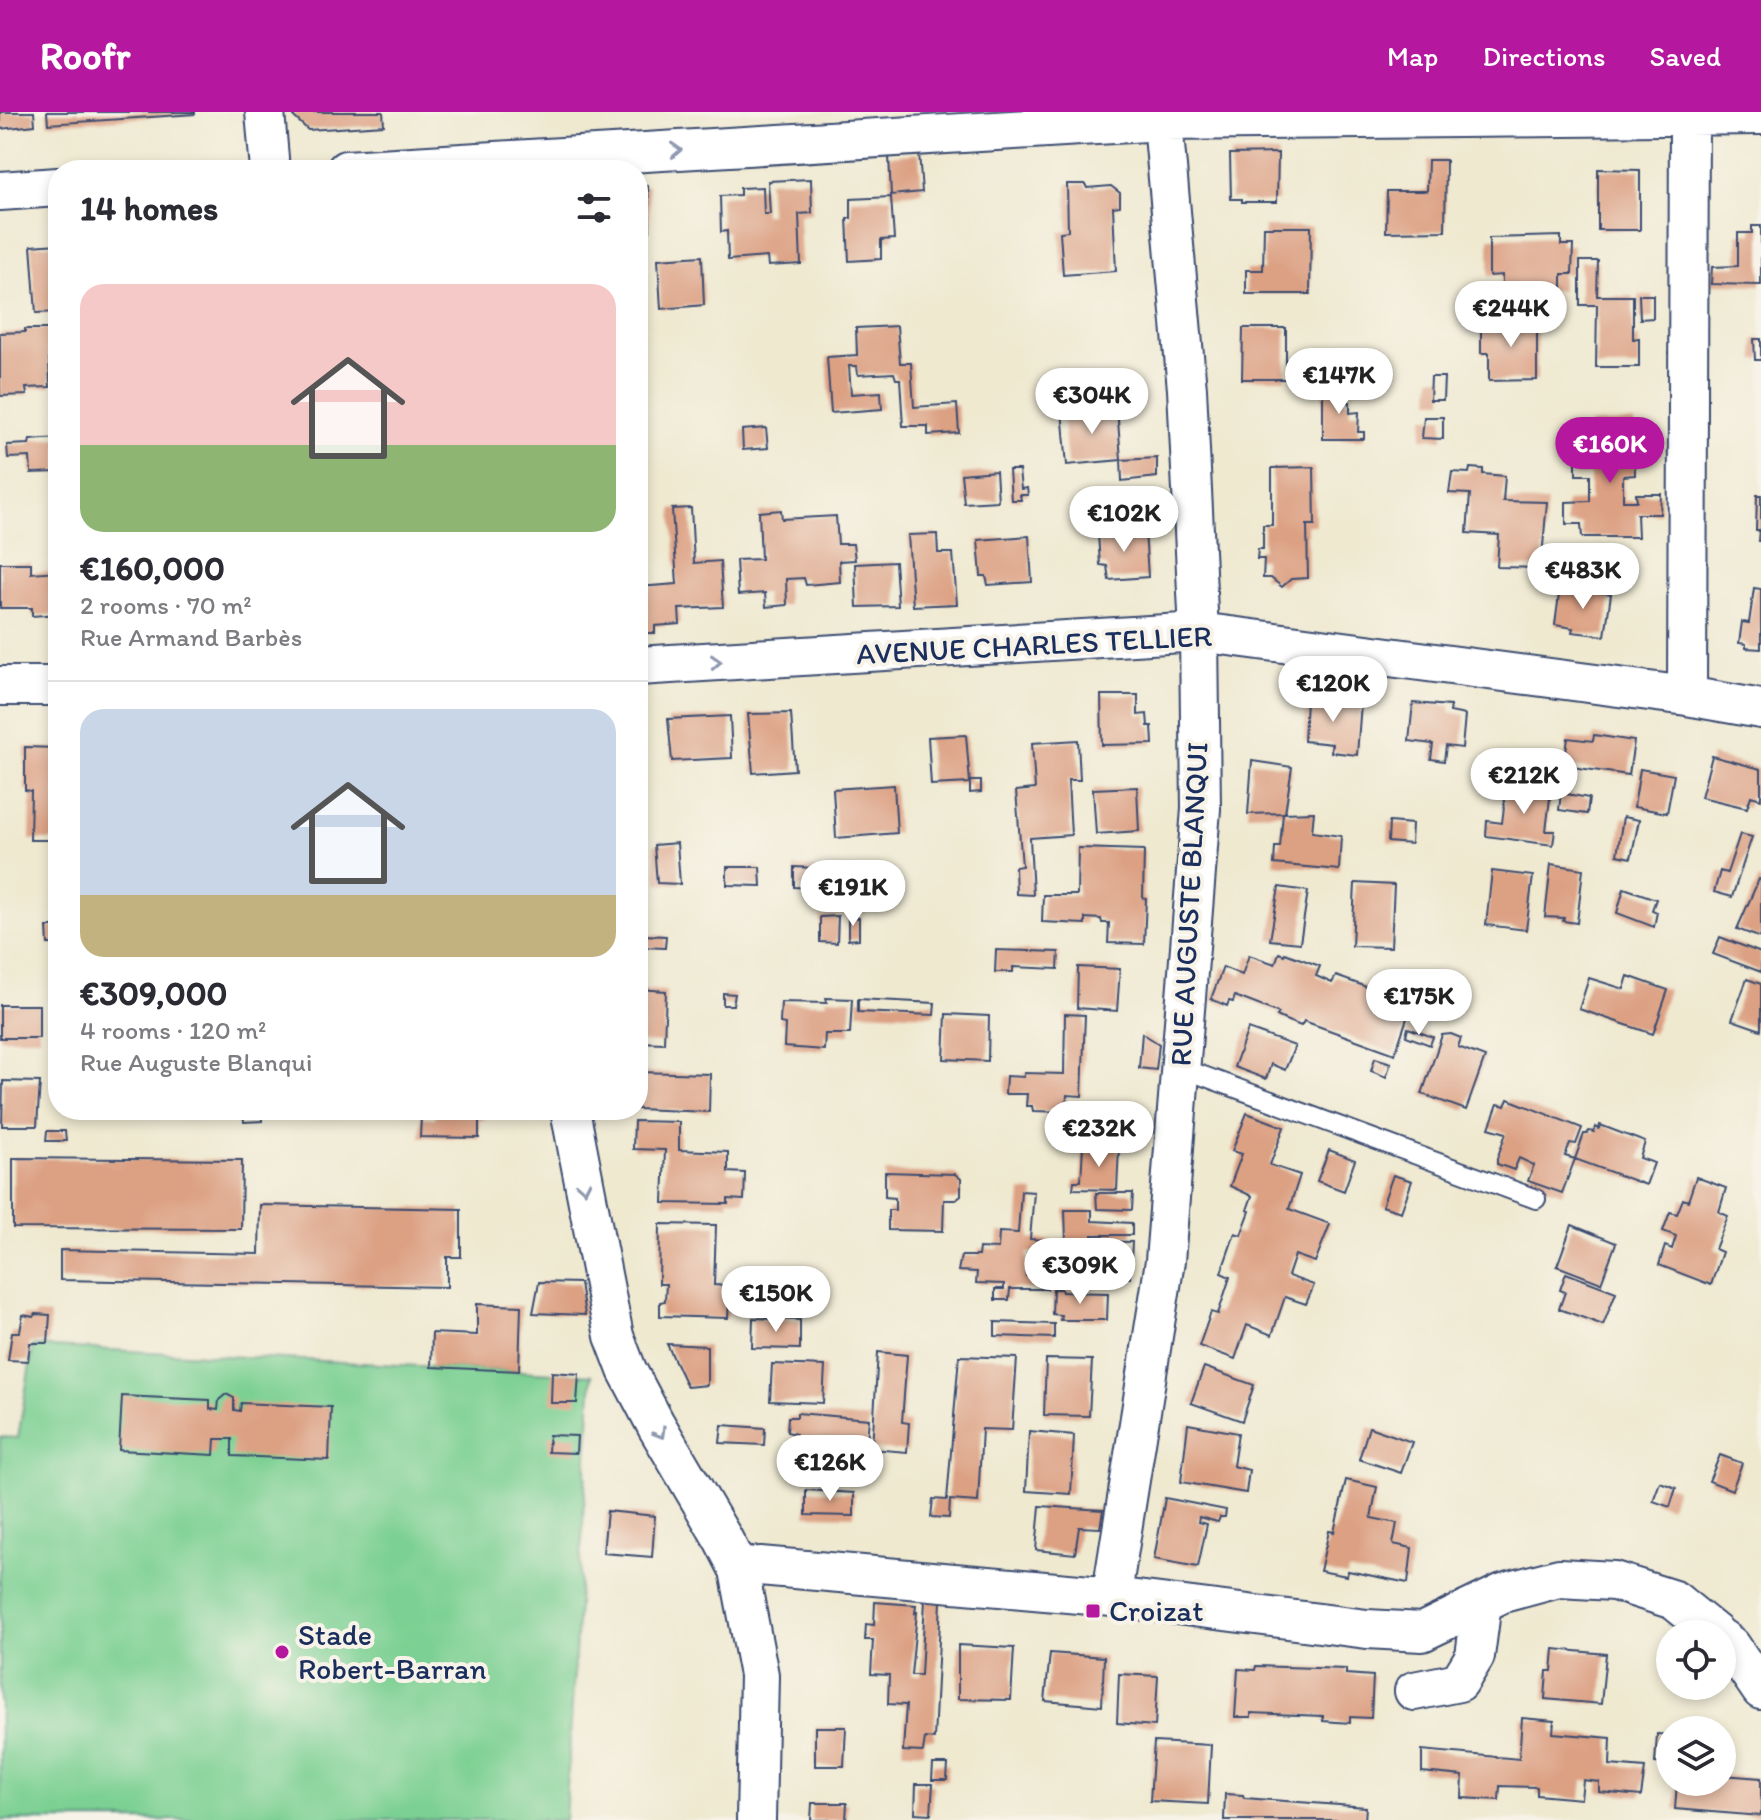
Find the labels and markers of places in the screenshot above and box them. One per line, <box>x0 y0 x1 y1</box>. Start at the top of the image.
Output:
pin: €244K <box>1455 281 1567 349</box>
pin: €147K <box>1283 348 1395 416</box>
pin: €304K <box>1036 368 1148 436</box>
pin: €160K <box>1554 417 1666 485</box>
pin: €102K <box>1068 486 1180 554</box>
pin: €483K <box>1527 543 1639 611</box>
pin: €120K <box>1277 656 1389 724</box>
pin: €212K <box>1468 748 1580 816</box>
pin: €191K <box>797 860 909 928</box>
pin: €175K <box>1363 969 1475 1037</box>
pin: €232K <box>1043 1101 1155 1169</box>
pin: €309K <box>1024 1238 1136 1306</box>
pin: €150K <box>720 1266 832 1334</box>
pin: €126K <box>774 1435 886 1503</box>
place label: Croizat <box>1109 1592 1203 1629</box>
marker: Croizat <box>1084 1602 1102 1620</box>
place label: Stade Robert-Barran <box>298 1616 487 1687</box>
marker: Stade Robert-Barran <box>273 1643 291 1661</box>

